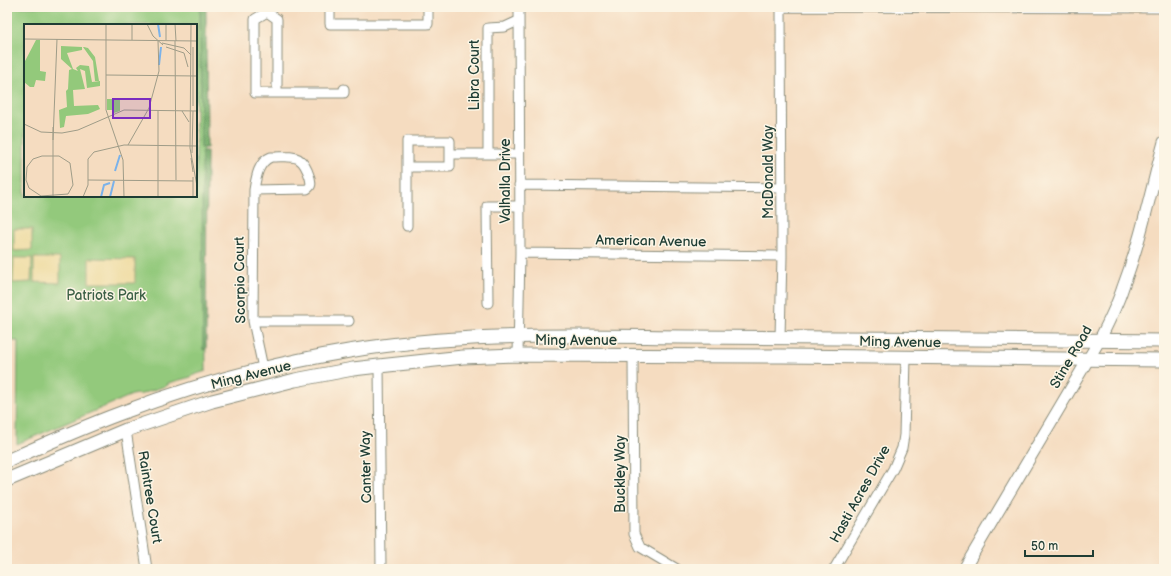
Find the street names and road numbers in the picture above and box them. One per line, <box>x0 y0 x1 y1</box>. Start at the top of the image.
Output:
street label: Libra Court <box>466 39 483 110</box>
street label: McDonald Way <box>760 124 777 219</box>
street label: Valhalla Drive <box>497 138 514 224</box>
street label: American Avenue <box>595 232 707 250</box>
street label: Scorpio Court <box>231 236 249 324</box>
street label: Stine Road <box>1046 322 1096 392</box>
street label: Ming Avenue <box>535 332 617 349</box>
street label: Ming Avenue <box>859 333 941 351</box>
street label: Ming Avenue <box>209 357 293 393</box>
street label: Canter Way <box>357 430 375 503</box>
street label: Buckley Way <box>612 434 629 513</box>
street label: Hasti Acres Drive <box>826 442 894 546</box>
street label: Raintree Court <box>134 449 166 545</box>

